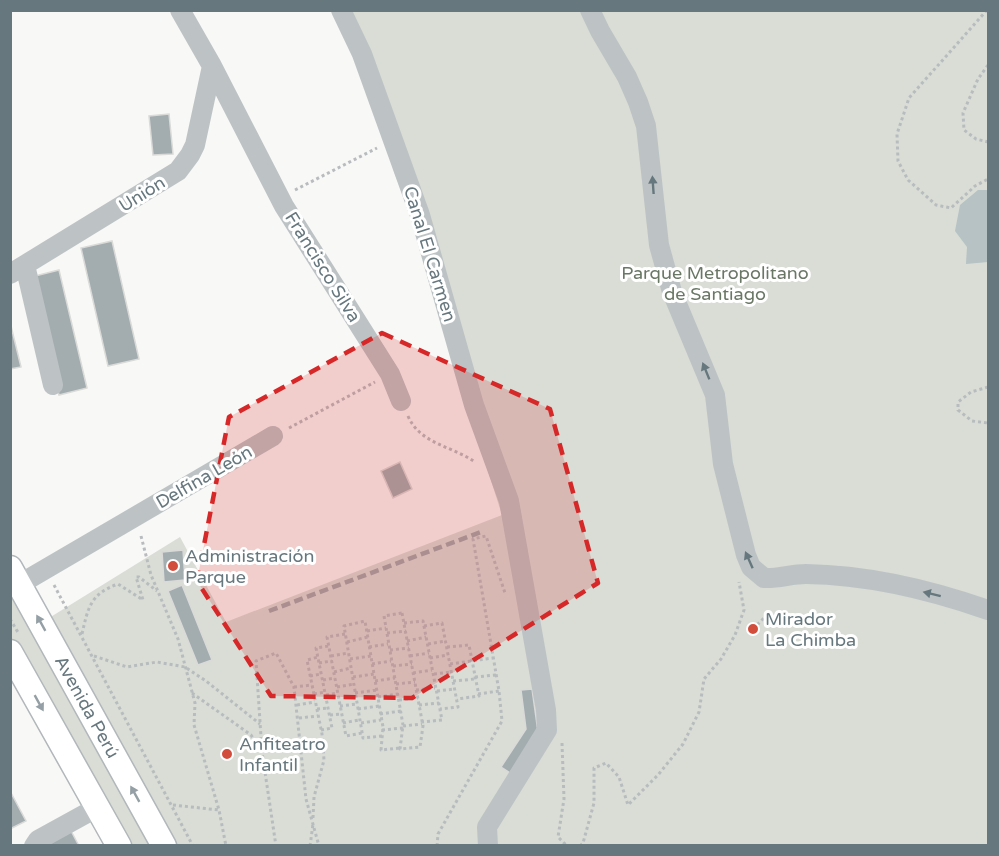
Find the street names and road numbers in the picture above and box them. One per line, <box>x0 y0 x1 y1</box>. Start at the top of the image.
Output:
street label: Unión <box>115 171 169 217</box>
street label: Canal El Carmen <box>399 183 461 325</box>
street label: Francisco Silva <box>280 208 366 326</box>
street label: Delfina León <box>152 441 256 513</box>
street label: Avenida Perú <box>50 652 124 762</box>

